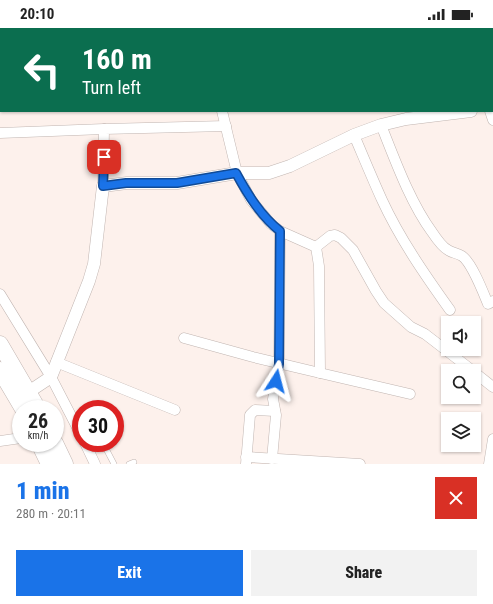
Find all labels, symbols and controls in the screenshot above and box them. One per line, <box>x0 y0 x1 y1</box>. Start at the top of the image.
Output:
text: 20:10 <box>20 5 54 23</box>
text: 160 m <box>82 43 152 76</box>
icon: left <box>16 44 68 96</box>
text: Turn left <box>82 77 141 98</box>
pin <box>87 140 121 174</box>
icon: arrive <box>93 146 115 168</box>
map controls <box>441 316 481 452</box>
button: sound <box>441 316 481 356</box>
position arrow <box>255 360 297 402</box>
button: search <box>441 364 481 404</box>
speed limit sign: 30 <box>72 400 124 452</box>
text: 26 <box>28 409 48 433</box>
button: layers <box>441 412 481 452</box>
text: km/h <box>28 430 48 441</box>
text: 1 min <box>16 477 70 505</box>
button: close <box>435 477 477 519</box>
text: 280 m · 20:11 <box>16 506 86 521</box>
button: Exit <box>16 550 243 596</box>
button: Share <box>251 550 477 596</box>

